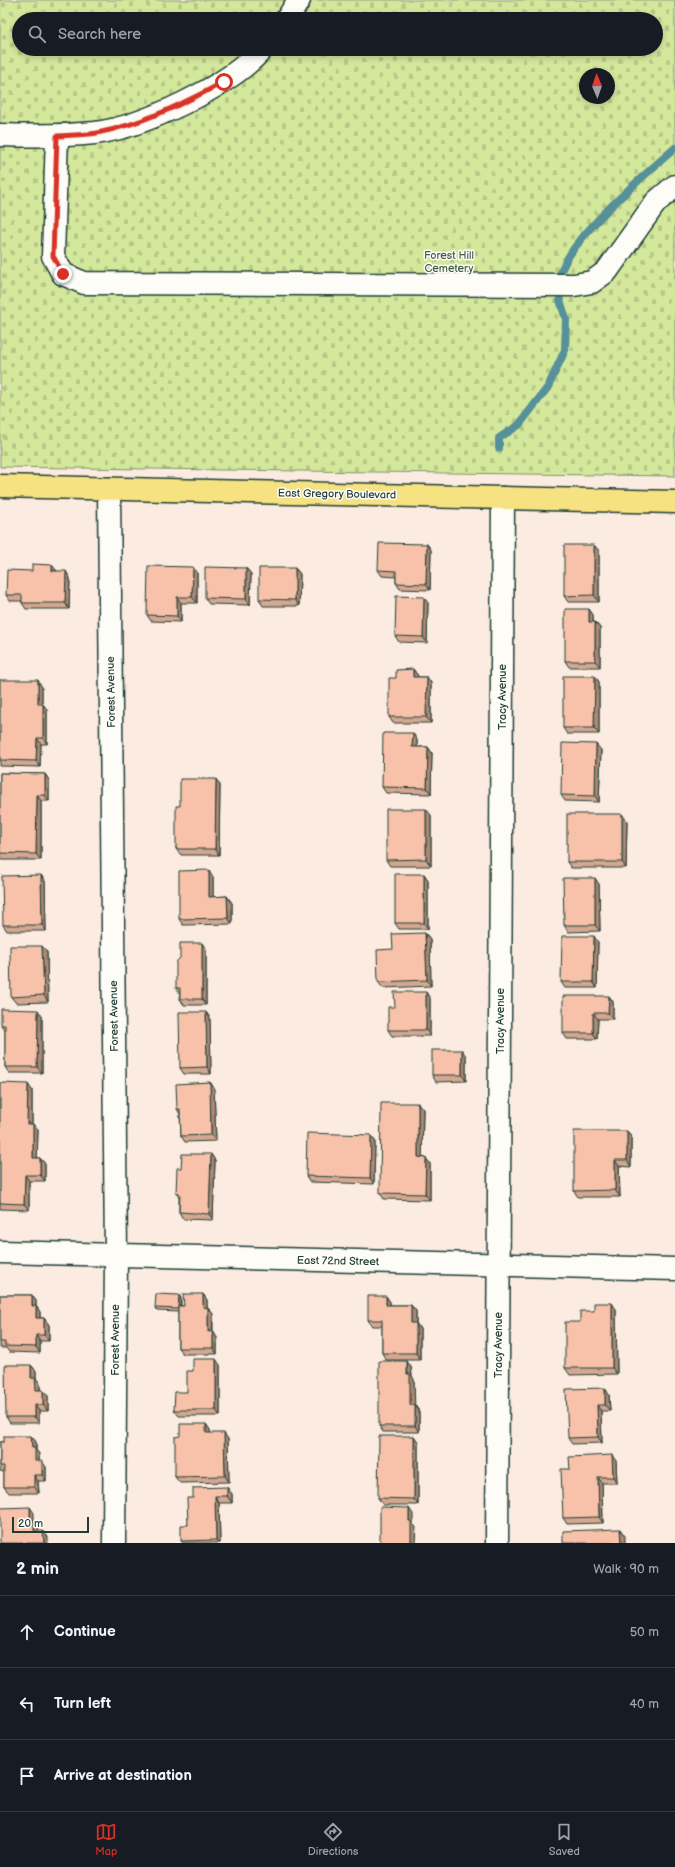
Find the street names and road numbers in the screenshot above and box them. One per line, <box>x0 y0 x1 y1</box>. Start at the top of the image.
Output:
street label: East Gregory Boulevard <box>278 486 396 502</box>
street label: Forest Avenue <box>104 656 118 728</box>
street label: Tracy Avenue <box>496 664 509 730</box>
street label: Forest Avenue <box>107 980 121 1052</box>
street label: Tracy Avenue <box>494 988 507 1054</box>
street label: East 72nd Street <box>297 1254 380 1268</box>
street label: Forest Avenue <box>109 1304 122 1376</box>
street label: Tracy Avenue <box>492 1312 505 1378</box>

